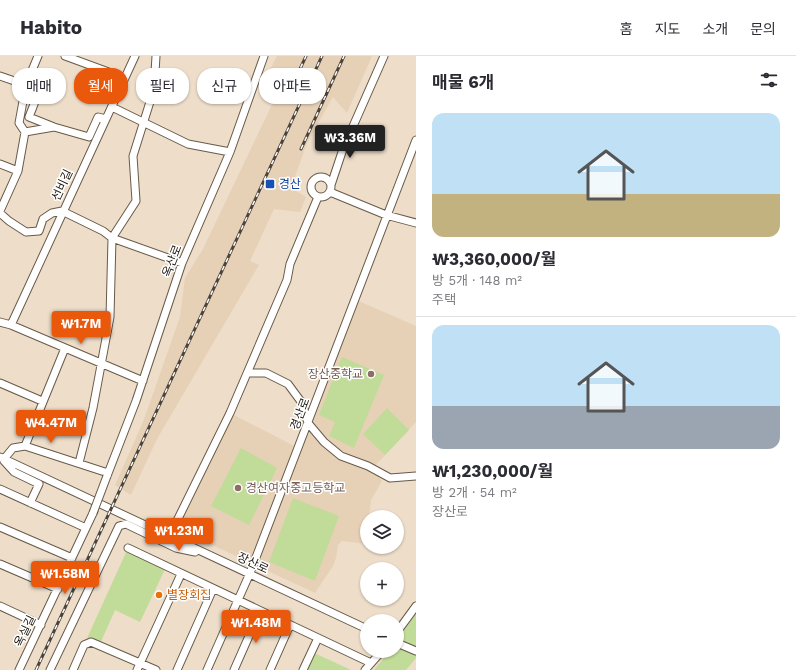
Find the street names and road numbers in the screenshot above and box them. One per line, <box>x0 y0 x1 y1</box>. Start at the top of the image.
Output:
street label: 선비길 <box>49 167 75 203</box>
street label: 옥산로 <box>160 243 184 279</box>
street label: 경산로 <box>288 396 312 432</box>
street label: 장산로 <box>235 550 271 576</box>
street label: 옥실길 <box>11 613 39 649</box>

